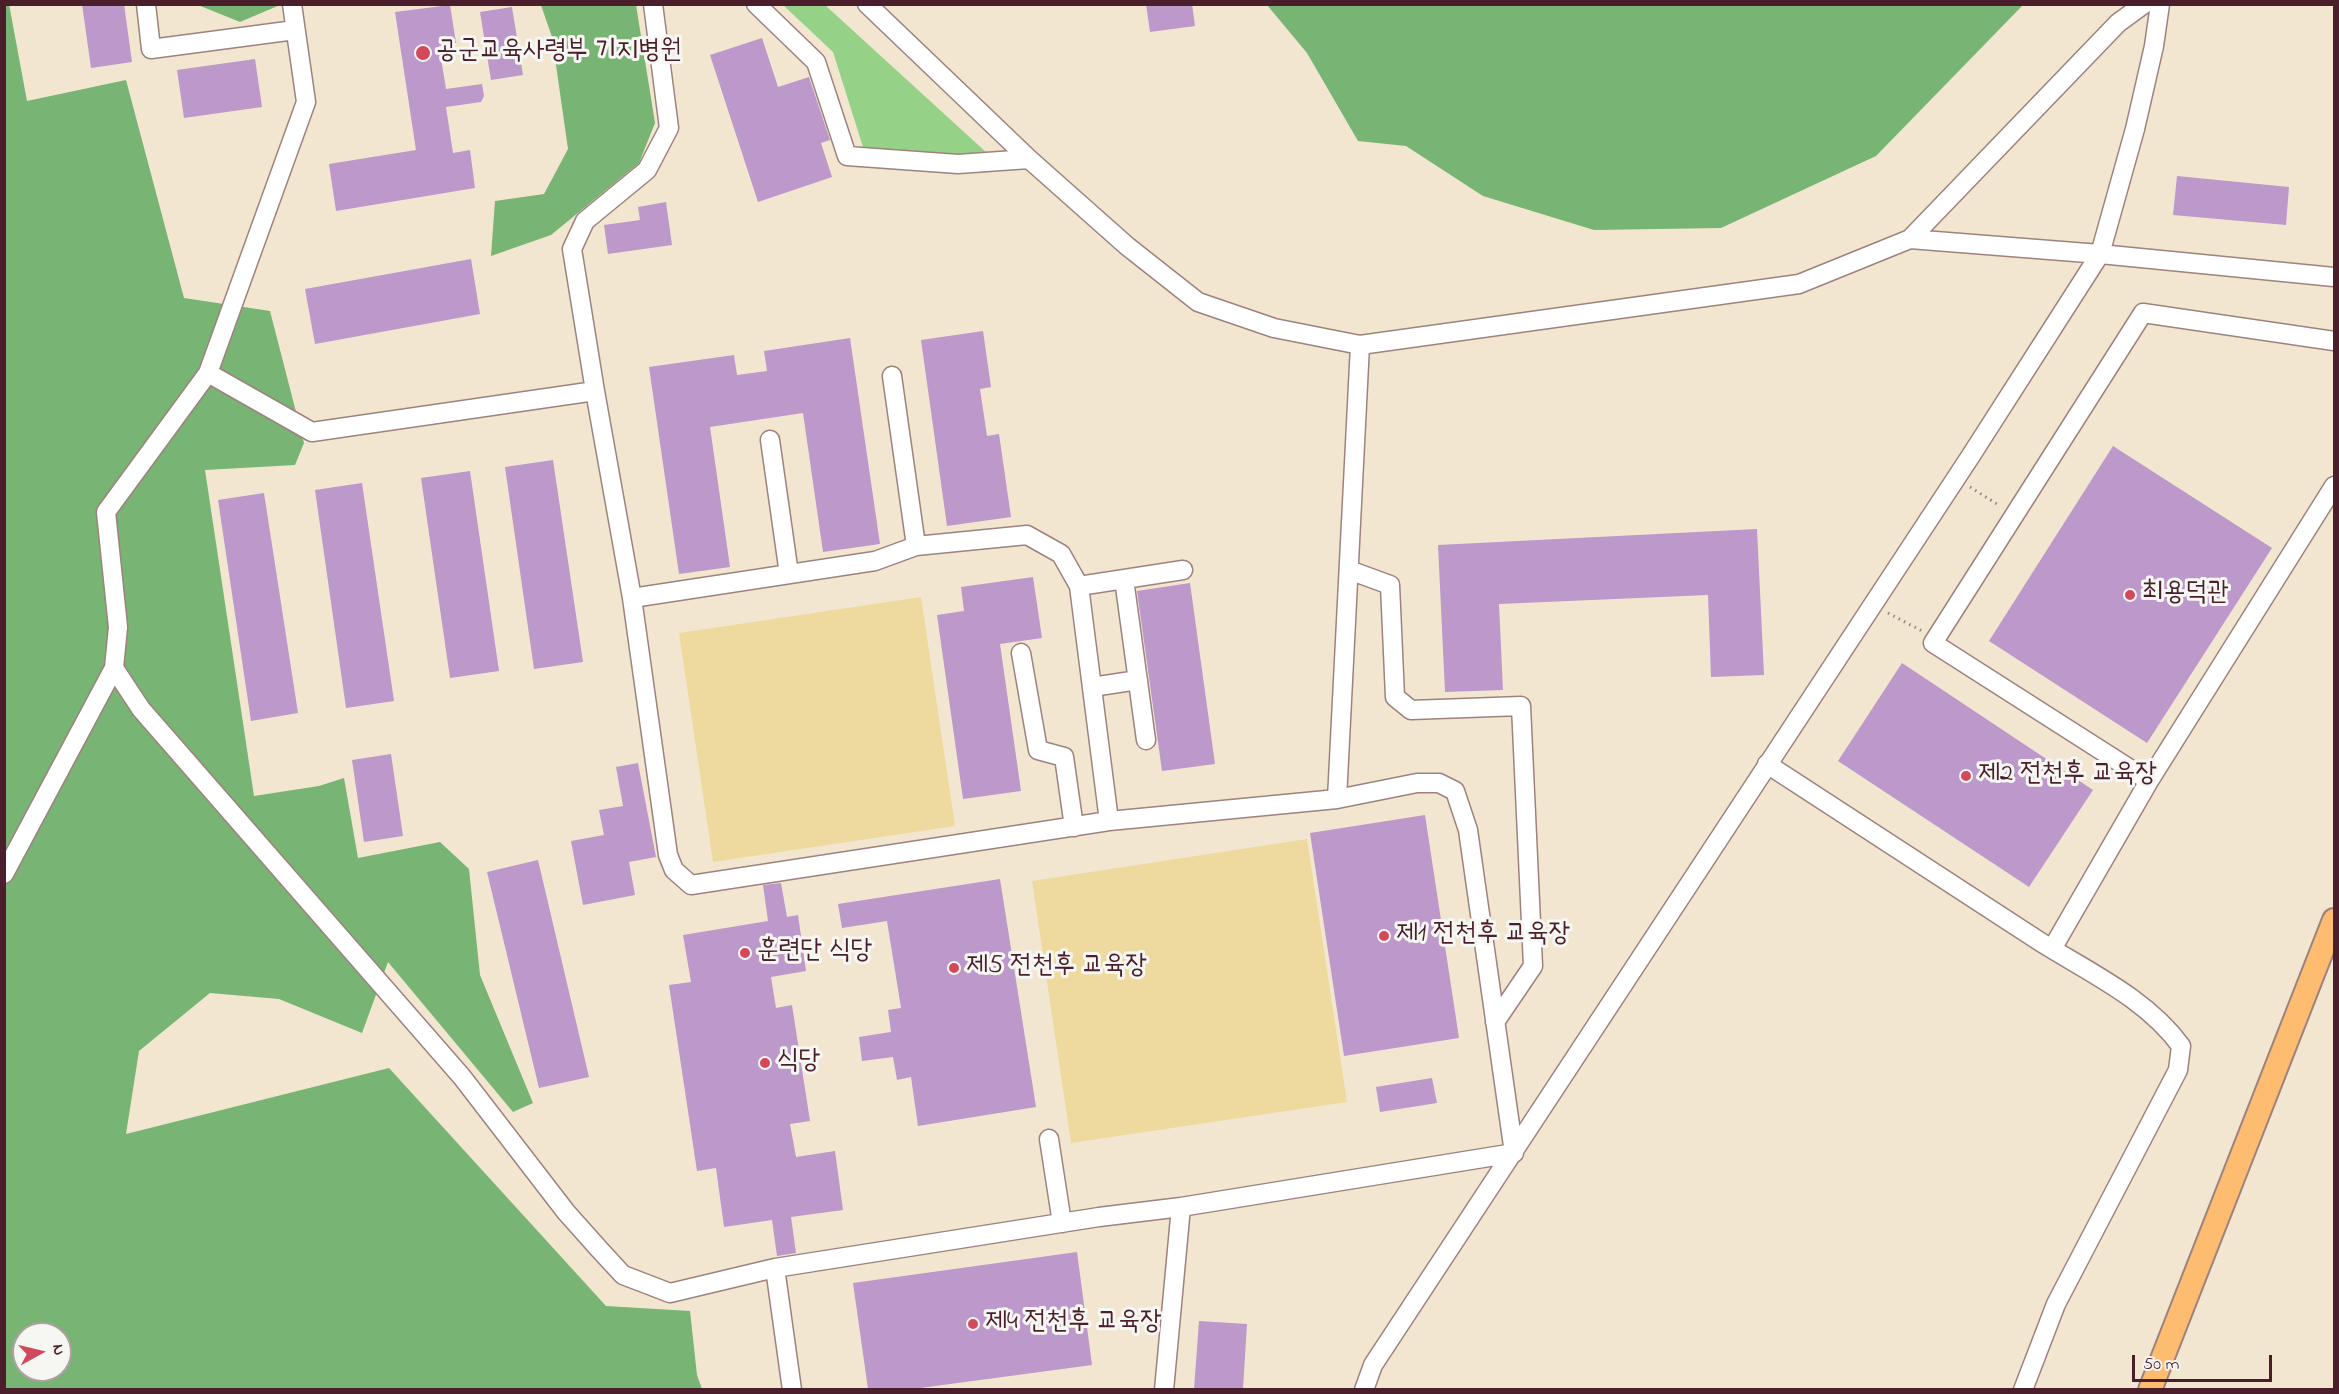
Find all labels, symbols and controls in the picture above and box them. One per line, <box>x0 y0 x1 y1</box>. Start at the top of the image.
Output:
place label: 공군교육사령부 기지병원 <box>436 37 682 69</box>
marker: 공군교육사령부 기지병원 <box>414 44 432 62</box>
place label: 최용덕관 <box>2142 579 2229 611</box>
marker: 최용덕관 <box>2123 588 2137 602</box>
place label: 제2 전천후 교육장 <box>1978 760 2157 792</box>
marker: 제2 전천후 교육장 <box>1959 769 1973 783</box>
place label: 제1 전천후 교육장 <box>1396 920 1570 952</box>
marker: 제1 전천후 교육장 <box>1377 929 1391 943</box>
place label: 훈련단 식당 <box>757 937 872 969</box>
marker: 훈련단 식당 <box>738 946 752 960</box>
place label: 제5 전천후 교육장 <box>966 952 1147 984</box>
marker: 제5 전천후 교육장 <box>947 961 961 975</box>
place label: 식당 <box>777 1047 820 1079</box>
marker: 식당 <box>758 1056 772 1070</box>
place label: 제4 전천후 교육장 <box>985 1308 1162 1340</box>
marker: 제4 전천후 교육장 <box>966 1317 980 1331</box>
north arrow <box>12 1322 72 1382</box>
text: N <box>45 1343 70 1357</box>
scale bar <box>2135 1343 2274 1381</box>
text: 50 m <box>2143 1352 2180 1378</box>

